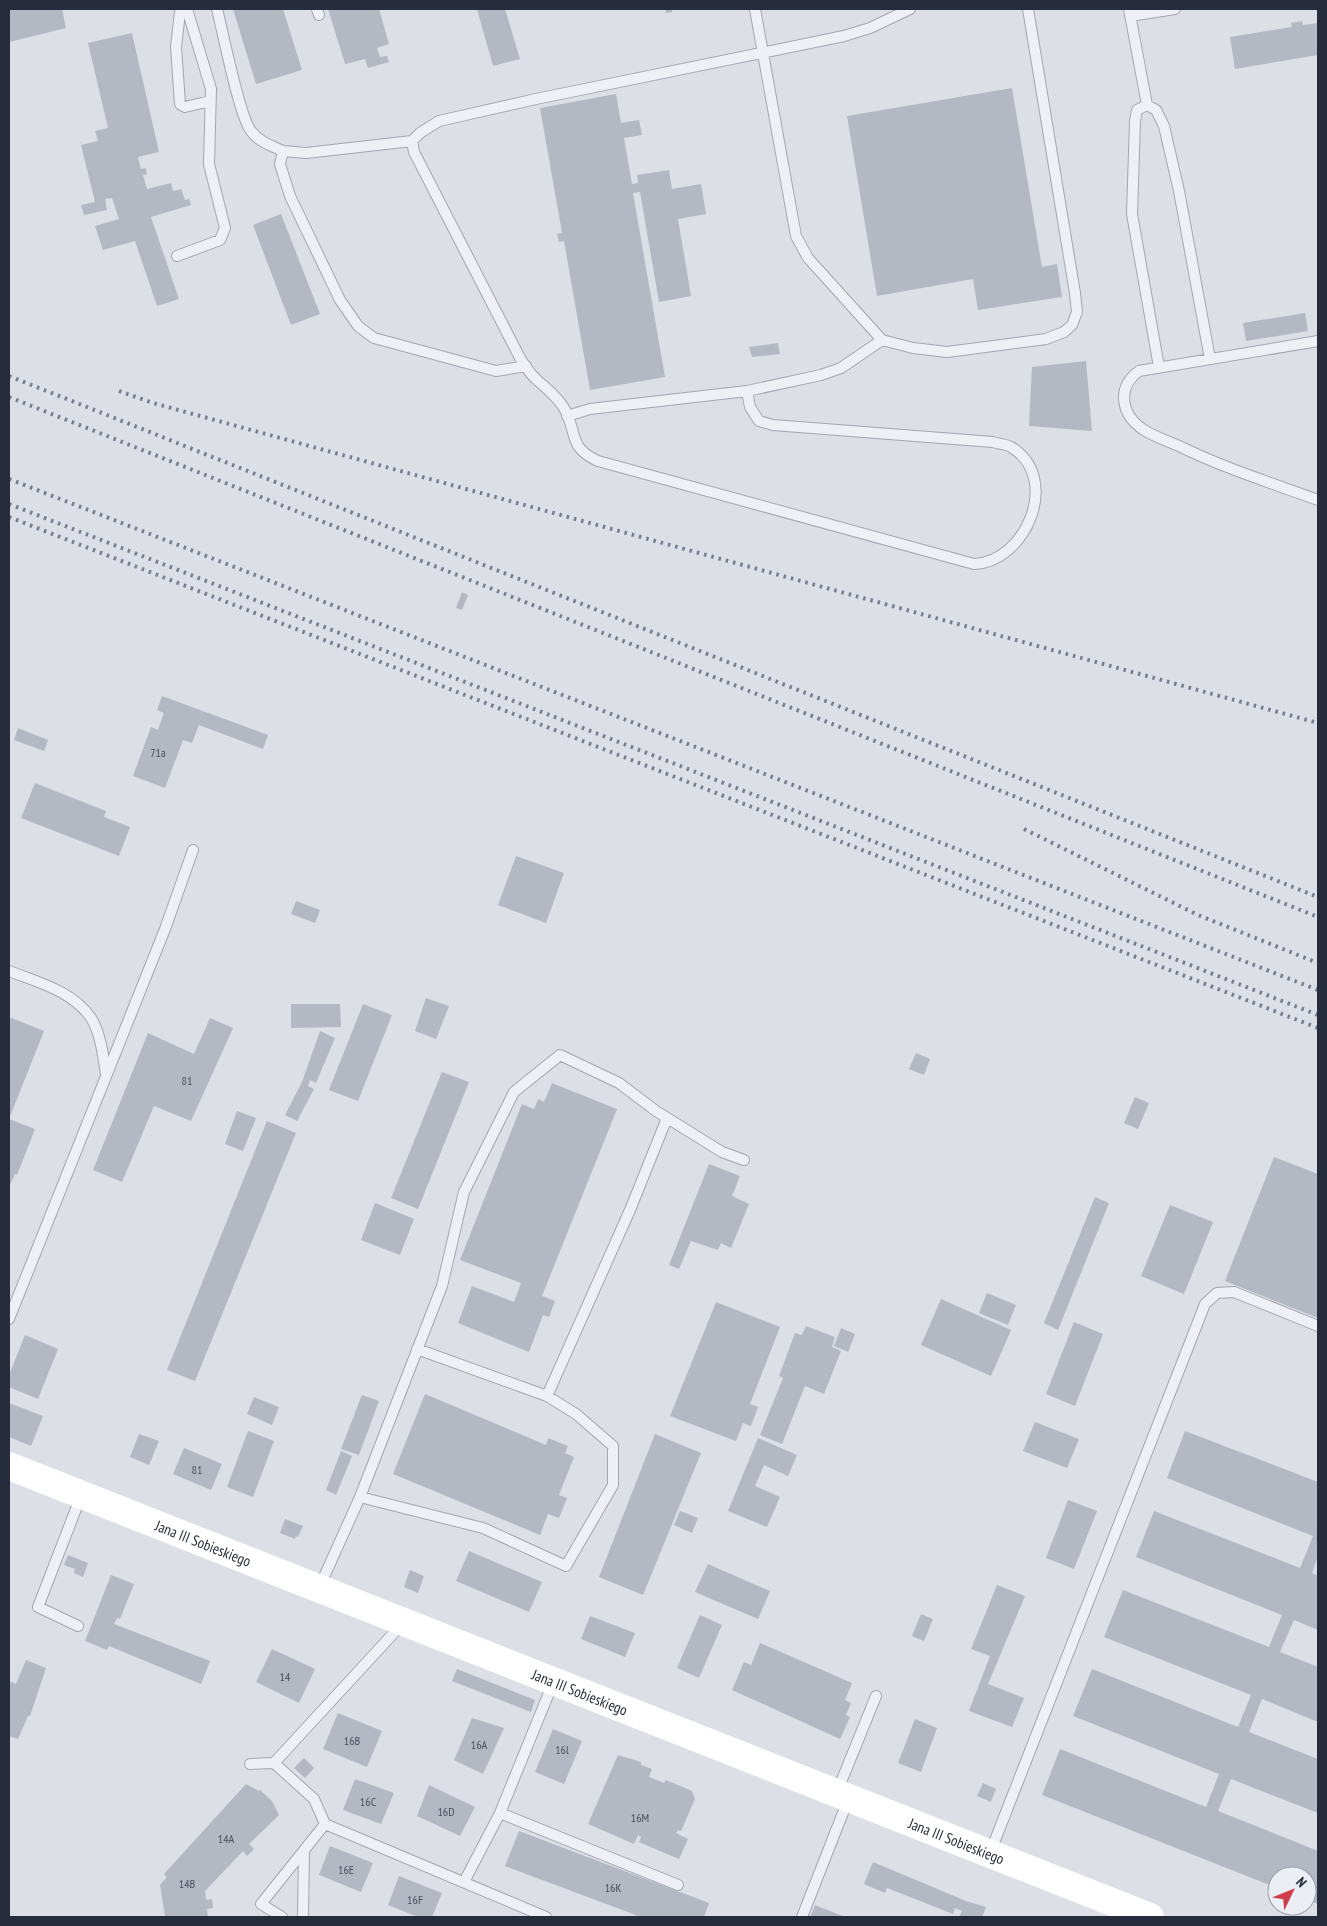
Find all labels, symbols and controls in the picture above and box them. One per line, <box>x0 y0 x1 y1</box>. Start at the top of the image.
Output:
house number: 71a <box>150 745 166 760</box>
house number: 81 <box>182 1073 192 1088</box>
house number: 81 <box>192 1462 202 1477</box>
street label: Jana III Sobieskiego <box>152 1515 254 1570</box>
street label: Jana III Sobieskiego <box>529 1664 631 1719</box>
house number: 14 <box>280 1669 291 1684</box>
house number: 16B <box>344 1733 361 1748</box>
house number: 16A <box>471 1737 488 1752</box>
house number: 16l <box>555 1742 569 1757</box>
house number: 16C <box>360 1794 377 1809</box>
house number: 16D <box>437 1804 455 1819</box>
house number: 16M <box>631 1810 649 1825</box>
street label: Jana III Sobieskiego <box>905 1813 1007 1868</box>
house number: 14A <box>218 1831 235 1846</box>
house number: 16E <box>338 1862 354 1877</box>
north arrow <box>1267 1866 1317 1916</box>
text: N <box>1292 1873 1311 1891</box>
house number: 14B <box>179 1876 196 1891</box>
house number: 16K <box>605 1880 621 1895</box>
house number: 16F <box>407 1892 423 1907</box>

